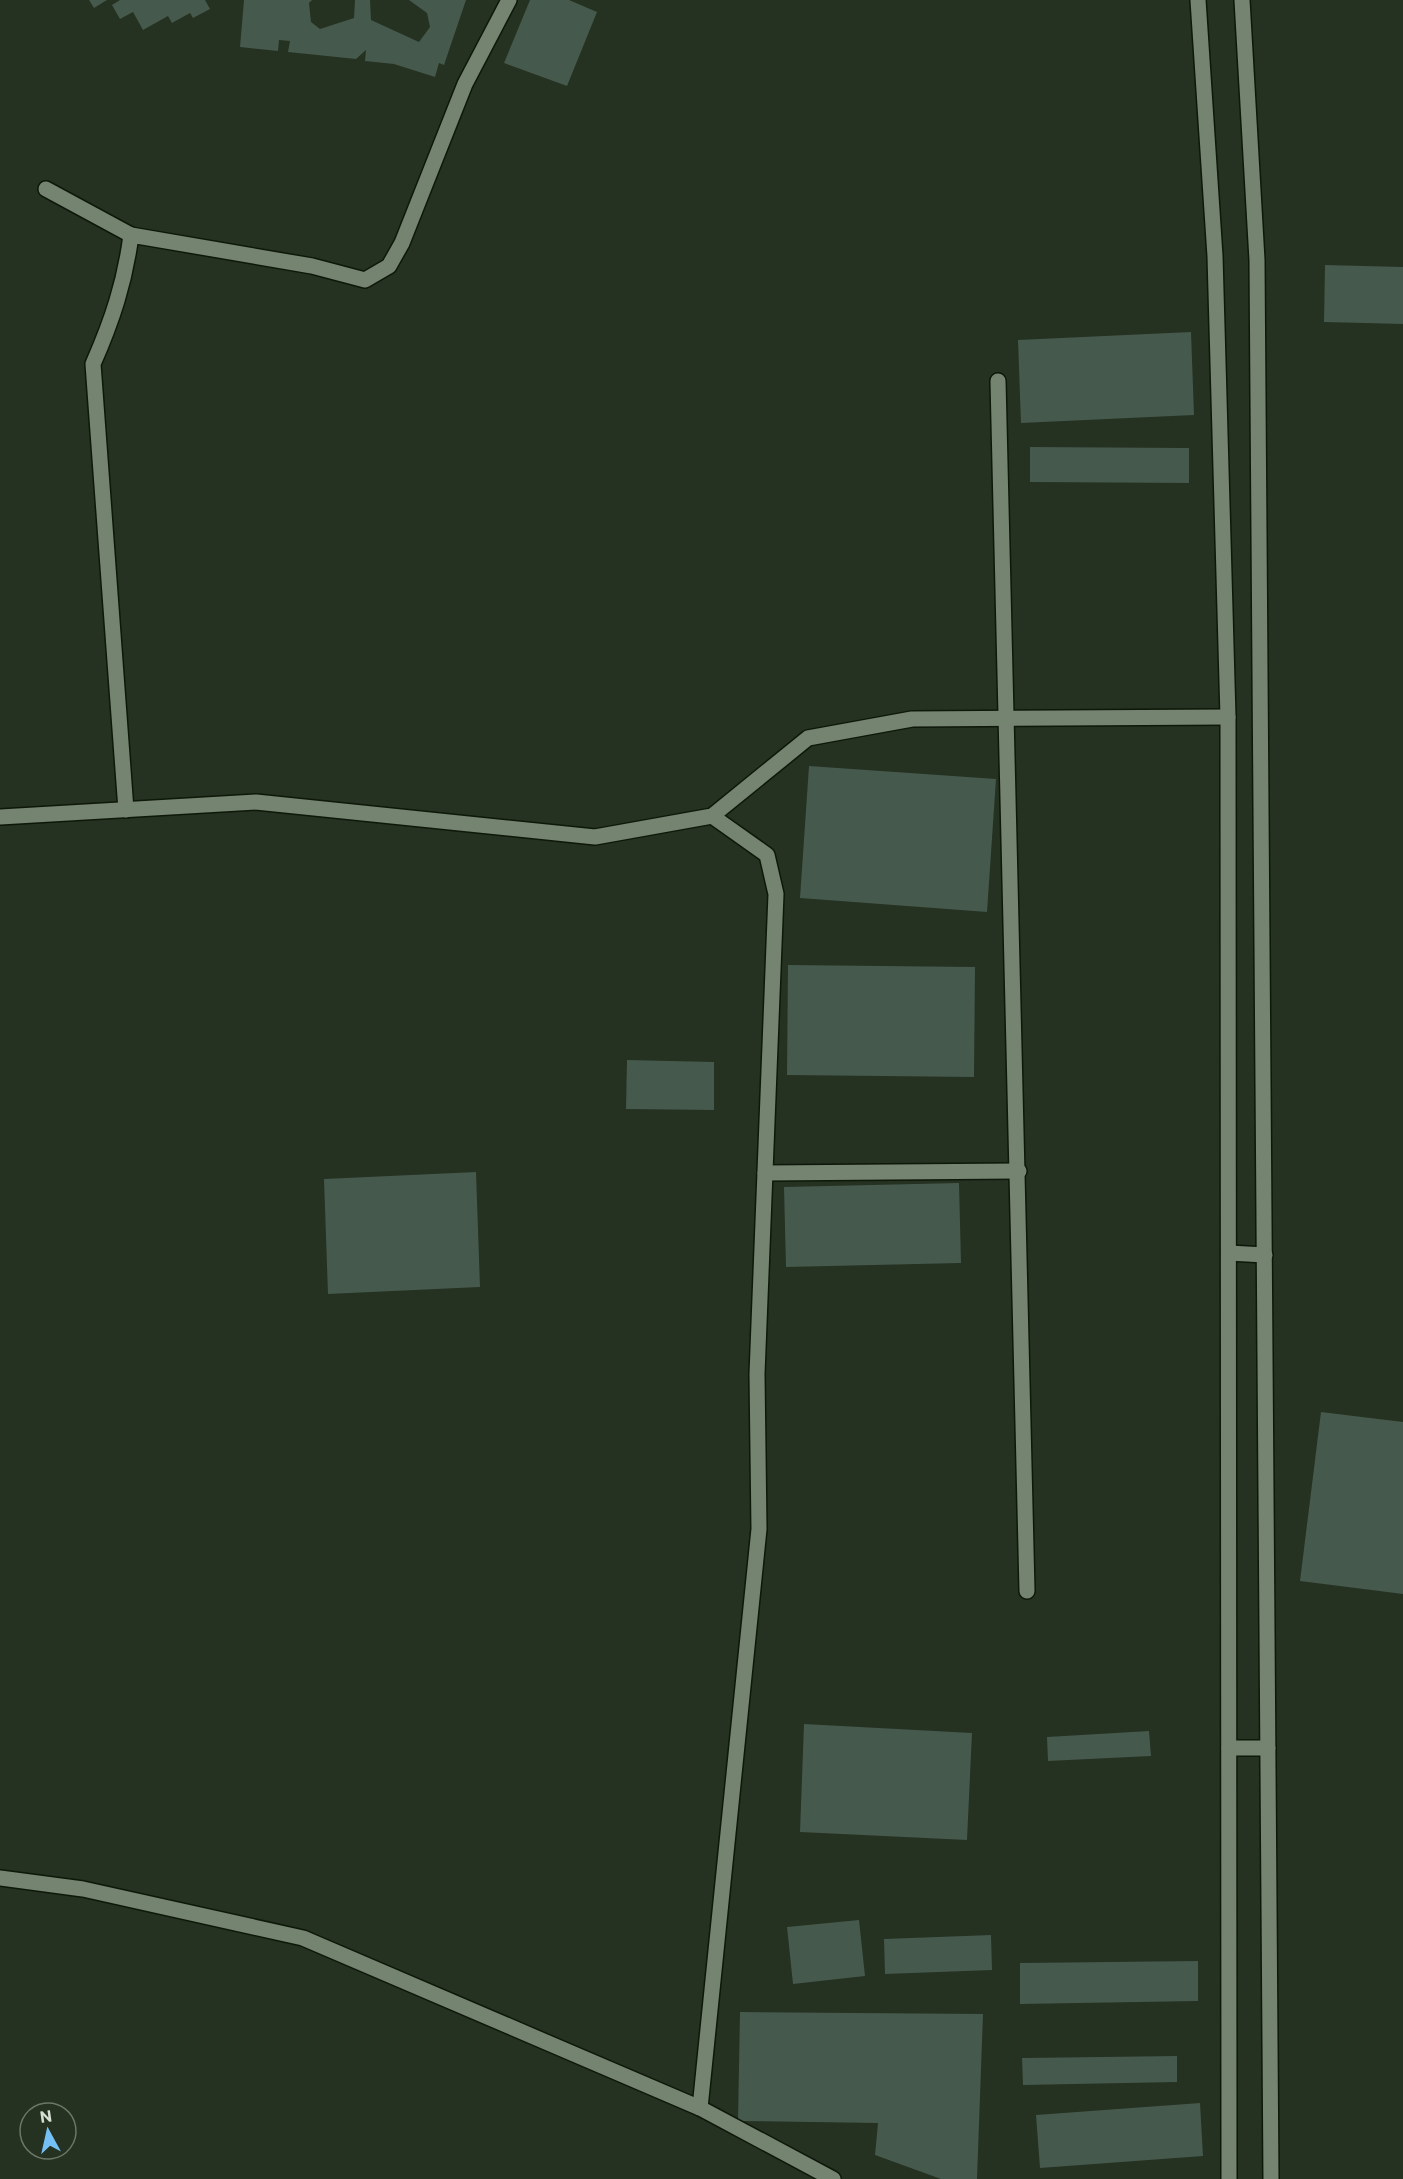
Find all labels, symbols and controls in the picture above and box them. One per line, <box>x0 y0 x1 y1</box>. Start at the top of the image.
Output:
north arrow <box>18 2101 78 2161</box>
text: N <box>39 2105 53 2126</box>

